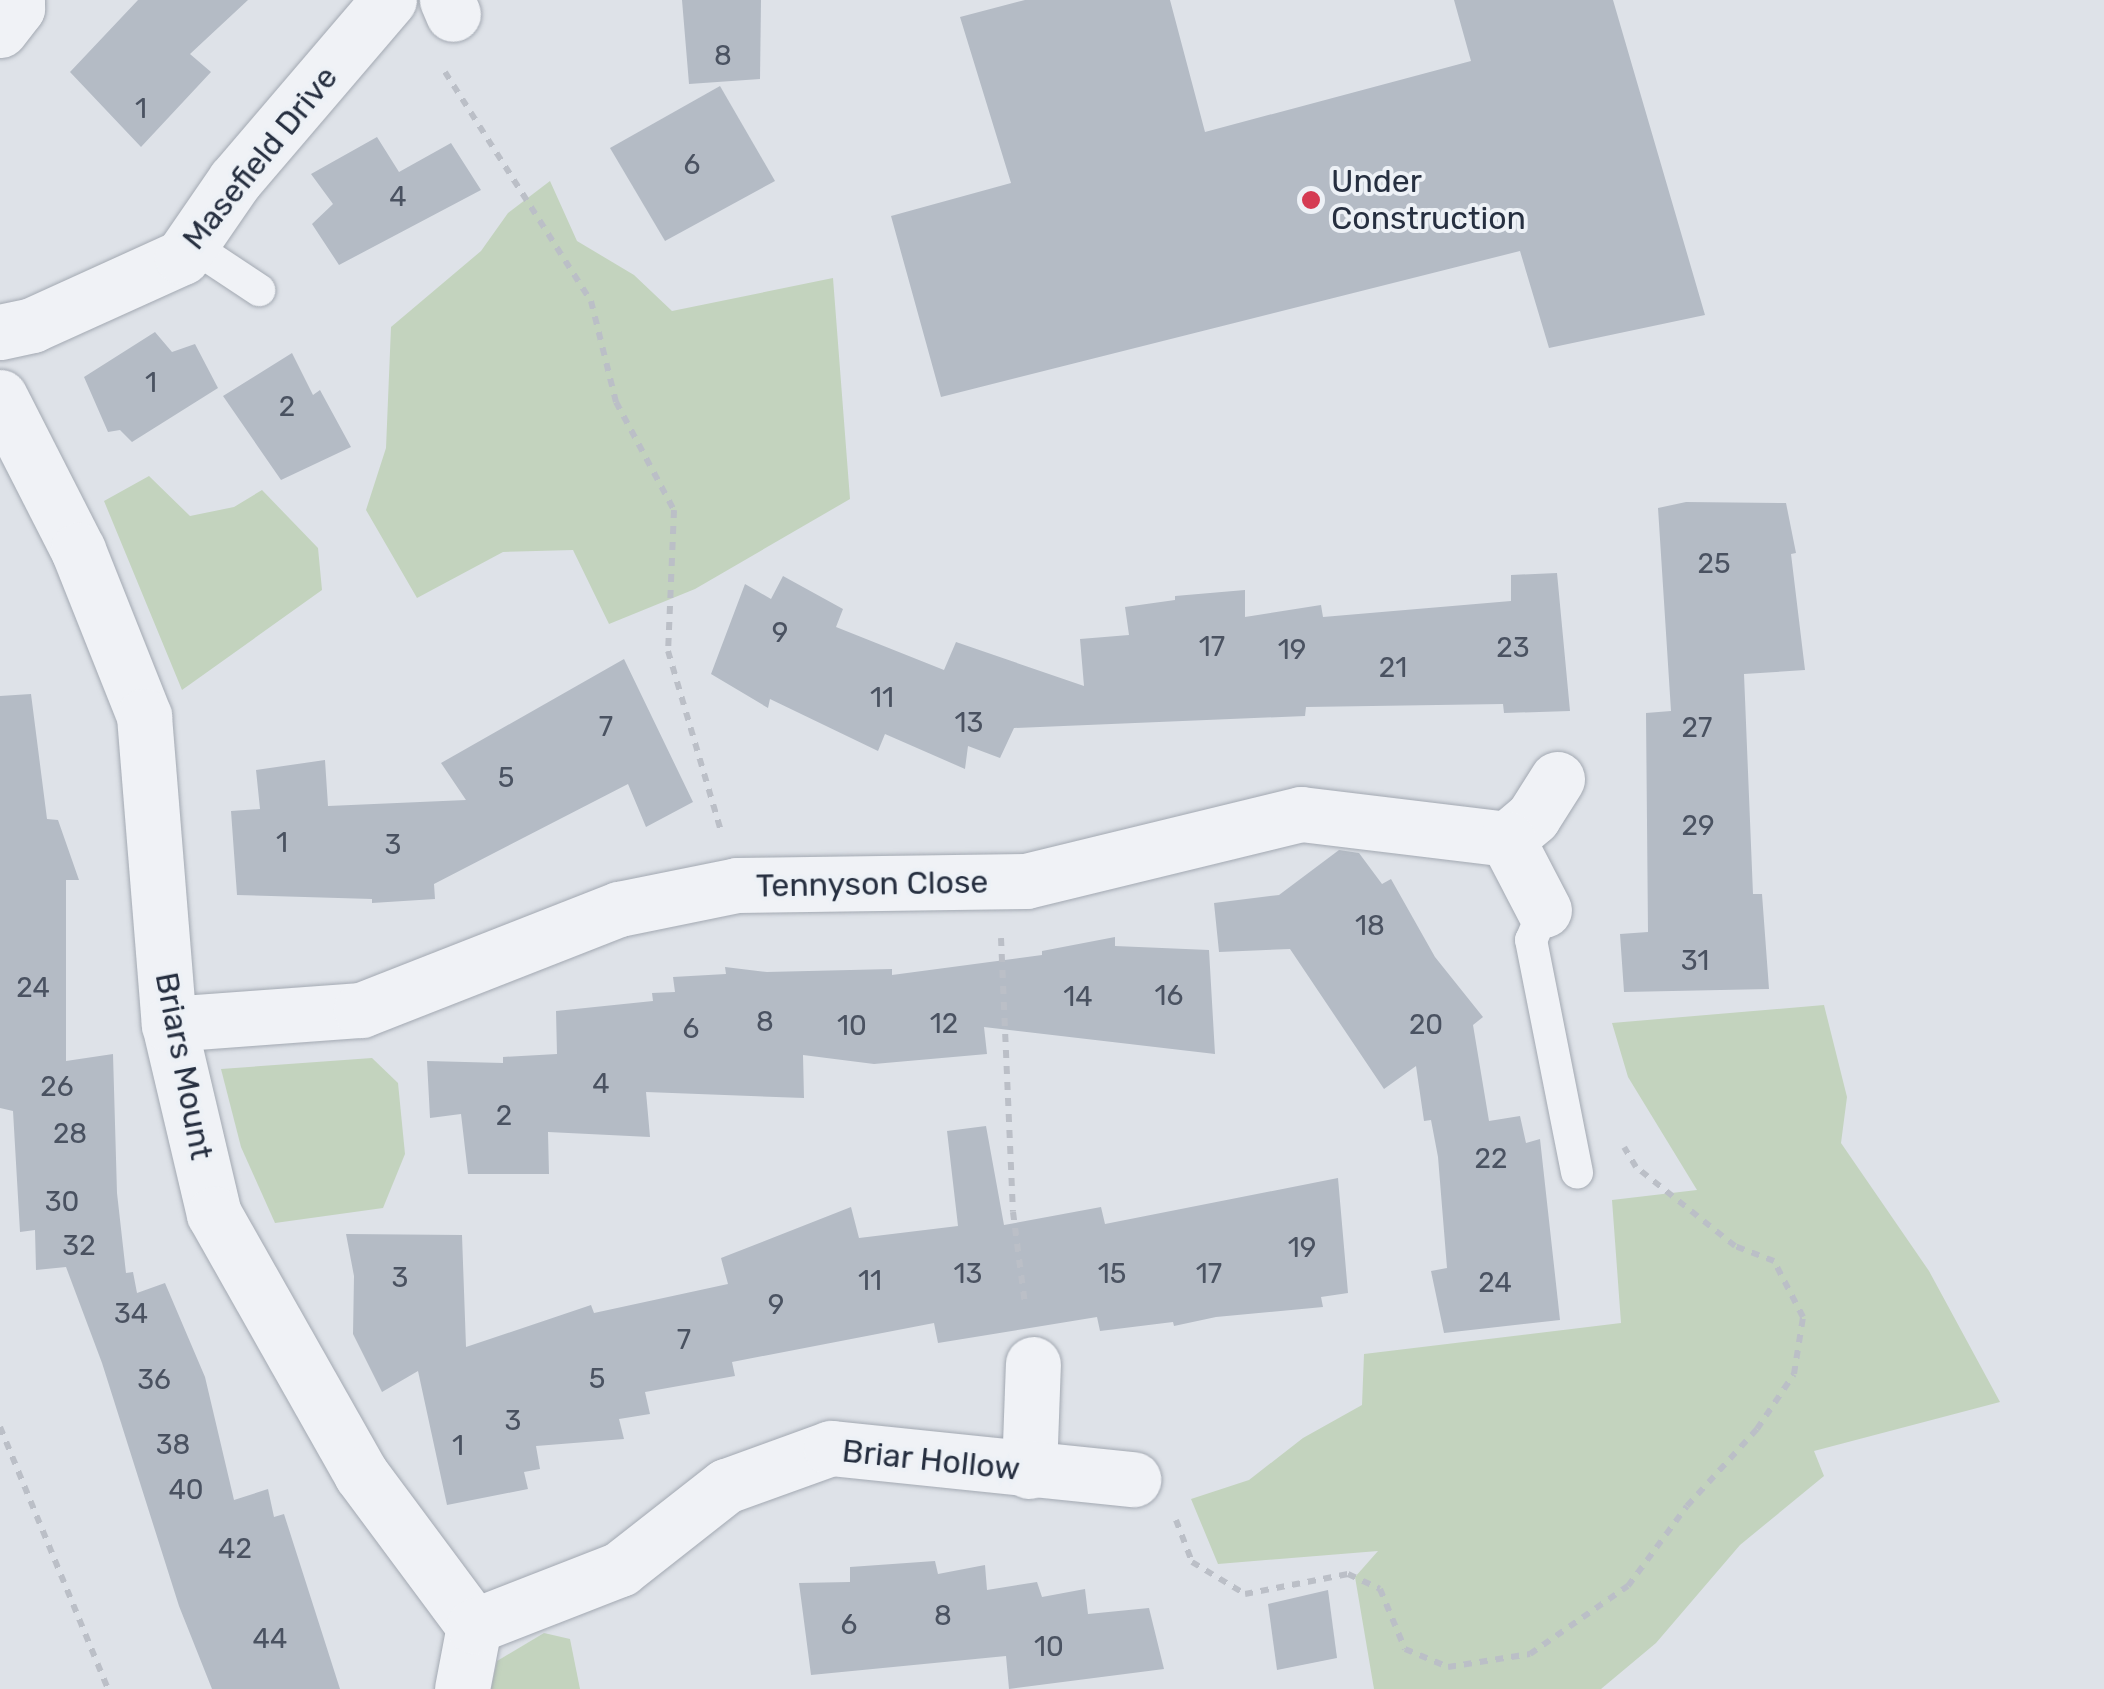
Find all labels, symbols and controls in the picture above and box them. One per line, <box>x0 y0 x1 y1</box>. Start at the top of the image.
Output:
house number: 8 <box>714 39 732 73</box>
street label: Masefield Drive <box>174 59 346 257</box>
house number: 1 <box>135 92 147 126</box>
house number: 6 <box>684 148 700 182</box>
place label: Under Construction <box>1331 163 1526 238</box>
house number: 4 <box>389 180 407 214</box>
marker: Under Construction <box>1300 189 1322 211</box>
house number: 1 <box>145 366 157 400</box>
house number: 2 <box>279 390 295 424</box>
house number: 25 <box>1697 547 1731 581</box>
house number: 9 <box>772 616 788 650</box>
house number: 17 <box>1199 630 1225 664</box>
house number: 23 <box>1496 631 1530 665</box>
house number: 19 <box>1278 633 1306 667</box>
house number: 21 <box>1379 651 1407 685</box>
house number: 11 <box>870 681 894 715</box>
house number: 13 <box>955 706 983 740</box>
house number: 7 <box>599 710 613 744</box>
house number: 27 <box>1682 711 1712 745</box>
house number: 5 <box>498 761 514 795</box>
house number: 29 <box>1681 809 1715 843</box>
house number: 1 <box>276 826 288 860</box>
house number: 3 <box>385 828 401 862</box>
street label: Tennyson Close <box>755 863 989 905</box>
house number: 18 <box>1355 909 1385 943</box>
house number: 31 <box>1681 944 1709 978</box>
street label: Briars Mount <box>147 969 221 1163</box>
house number: 24 <box>16 971 50 1005</box>
house number: 16 <box>1155 979 1183 1013</box>
house number: 14 <box>1063 980 1093 1014</box>
house number: 8 <box>756 1005 774 1039</box>
house number: 12 <box>930 1007 958 1041</box>
house number: 20 <box>1409 1008 1443 1042</box>
house number: 10 <box>837 1009 867 1043</box>
house number: 6 <box>683 1012 699 1046</box>
house number: 4 <box>592 1067 610 1101</box>
house number: 26 <box>40 1070 74 1104</box>
house number: 2 <box>496 1099 512 1133</box>
house number: 28 <box>53 1117 87 1151</box>
house number: 22 <box>1475 1142 1507 1176</box>
house number: 30 <box>45 1185 79 1219</box>
house number: 32 <box>62 1229 96 1263</box>
house number: 19 <box>1288 1231 1316 1265</box>
house number: 13 <box>954 1257 982 1291</box>
house number: 15 <box>1098 1257 1126 1291</box>
house number: 17 <box>1196 1257 1222 1291</box>
house number: 3 <box>392 1261 408 1295</box>
house number: 11 <box>858 1264 882 1298</box>
house number: 24 <box>1478 1266 1512 1300</box>
house number: 9 <box>768 1288 784 1322</box>
house number: 34 <box>114 1297 148 1331</box>
house number: 7 <box>677 1323 691 1357</box>
house number: 5 <box>589 1362 605 1396</box>
house number: 36 <box>137 1363 171 1397</box>
house number: 3 <box>505 1404 521 1438</box>
house number: 38 <box>156 1428 190 1462</box>
house number: 1 <box>452 1429 464 1463</box>
street label: Briar Hollow <box>840 1432 1022 1488</box>
house number: 40 <box>168 1473 204 1507</box>
house number: 42 <box>218 1532 252 1566</box>
house number: 8 <box>934 1599 952 1633</box>
house number: 6 <box>841 1608 857 1642</box>
house number: 44 <box>253 1622 287 1656</box>
house number: 10 <box>1034 1630 1064 1664</box>

